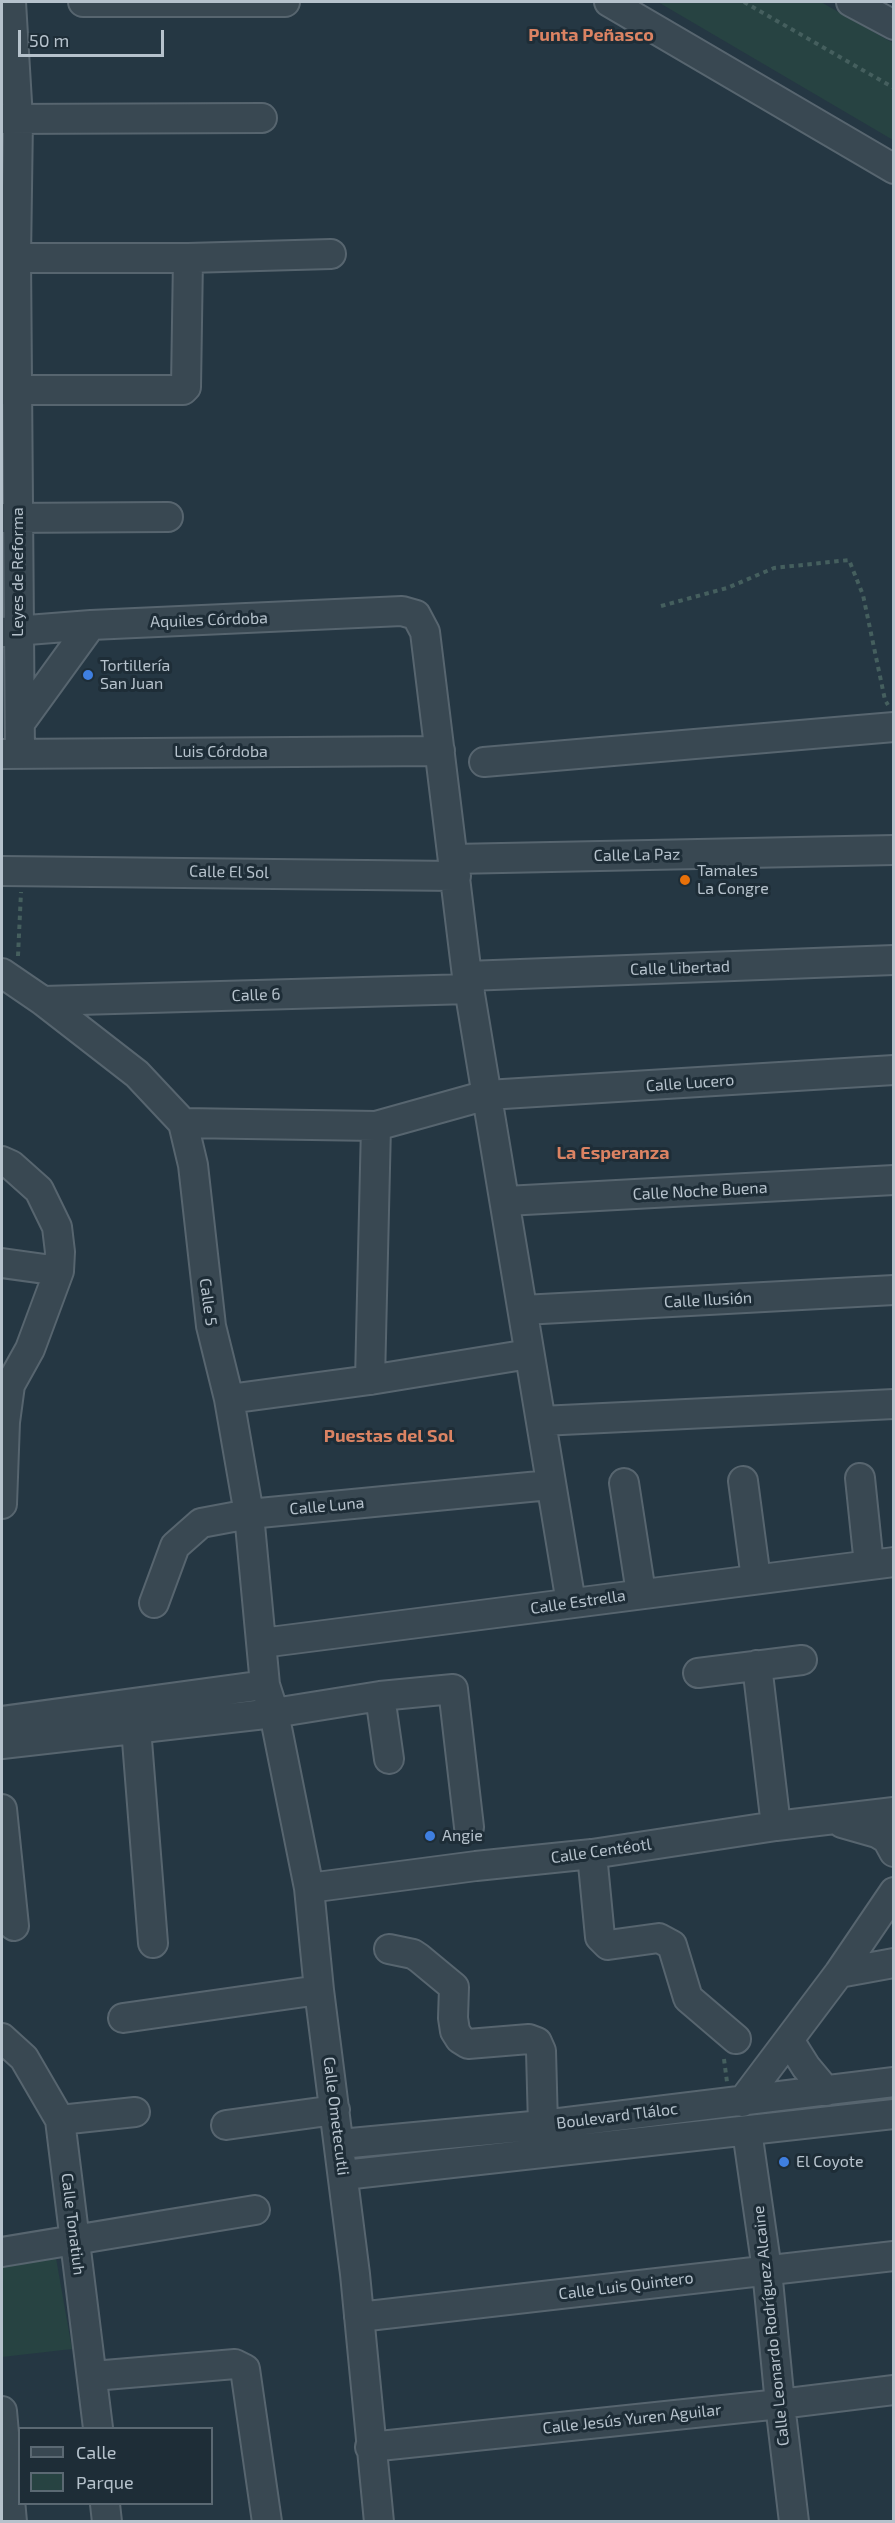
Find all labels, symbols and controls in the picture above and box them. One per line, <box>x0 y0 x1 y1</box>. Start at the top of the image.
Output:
scale bar <box>21 18 166 56</box>
district label: Punta Peñasco <box>528 24 654 46</box>
text: 50 m <box>29 29 69 51</box>
street label: Leyes de Reforma <box>8 507 28 637</box>
street label: Aquiles Córdoba <box>150 608 268 632</box>
place label: Tortillería San Juan <box>100 656 170 694</box>
marker: Tortillería San Juan <box>81 668 95 682</box>
street label: Luis Córdoba <box>174 742 268 762</box>
street label: Calle La Paz <box>594 845 680 865</box>
place label: Tamales La Congre <box>697 861 769 899</box>
street label: Calle El Sol <box>189 862 269 882</box>
marker: Tamales La Congre <box>678 873 692 887</box>
street label: Calle Libertad <box>630 957 730 979</box>
street label: Calle 6 <box>231 985 281 1005</box>
street label: Calle Lucero <box>645 1070 735 1096</box>
district label: La Esperanza <box>556 1142 670 1164</box>
street label: Calle Noche Buena <box>632 1178 768 1204</box>
street label: Calle 5 <box>195 1277 221 1327</box>
street label: Calle Ilusión <box>664 1288 752 1312</box>
district label: Puestas del Sol <box>324 1425 454 1447</box>
street label: Calle Luna <box>289 1493 365 1519</box>
street label: Calle Estrella <box>529 1586 627 1618</box>
place label: Angie <box>442 1826 483 1846</box>
marker: Angie <box>423 1829 437 1843</box>
street label: Calle Centéotl <box>550 1834 652 1868</box>
street label: Calle Ometecutli <box>319 2056 353 2176</box>
street label: Boulevard Tláloc <box>555 2099 679 2133</box>
place label: El Coyote <box>796 2152 864 2172</box>
marker: El Coyote <box>777 2155 791 2169</box>
street label: Calle Tonatiuh <box>57 2172 89 2276</box>
street label: Calle Leonardo Rodríguez Alcaine <box>749 2205 793 2447</box>
street label: Calle Luis Quintero <box>558 2268 694 2304</box>
street label: Calle Jesús Yuren Aguilar <box>542 2400 722 2438</box>
legend <box>18 2427 213 2505</box>
text: Calle <box>76 2441 117 2463</box>
text: Parque <box>76 2471 134 2493</box>

